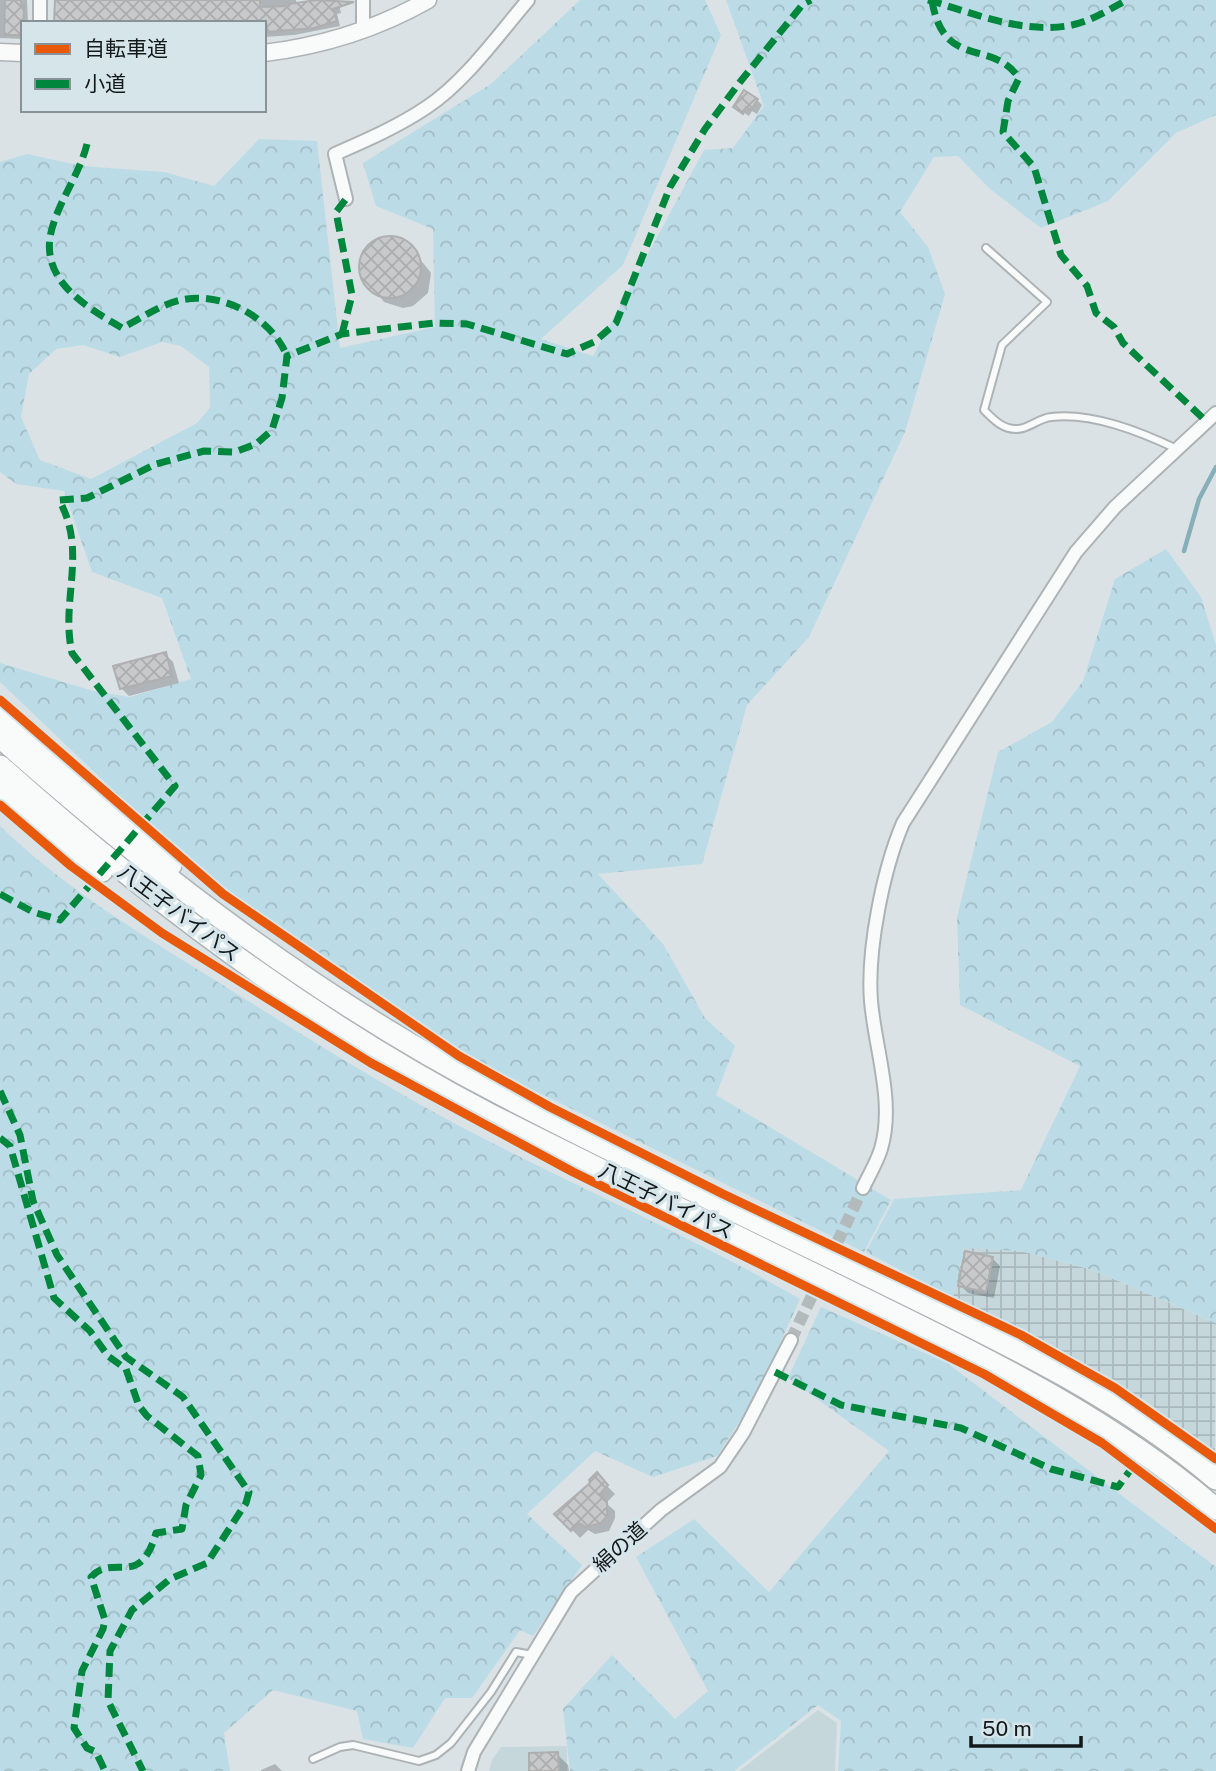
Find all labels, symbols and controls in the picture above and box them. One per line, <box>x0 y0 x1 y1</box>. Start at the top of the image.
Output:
legend <box>21 21 266 112</box>
text: 自転車道 <box>84 36 168 61</box>
text: 小道 <box>84 71 126 96</box>
street label: 八王子バイパス <box>113 859 245 967</box>
street label: 八王子バイパス <box>595 1157 738 1244</box>
street label: 絹の道 <box>588 1516 651 1577</box>
scale bar <box>971 1704 1081 1748</box>
text: 50 m <box>982 1716 1032 1741</box>

